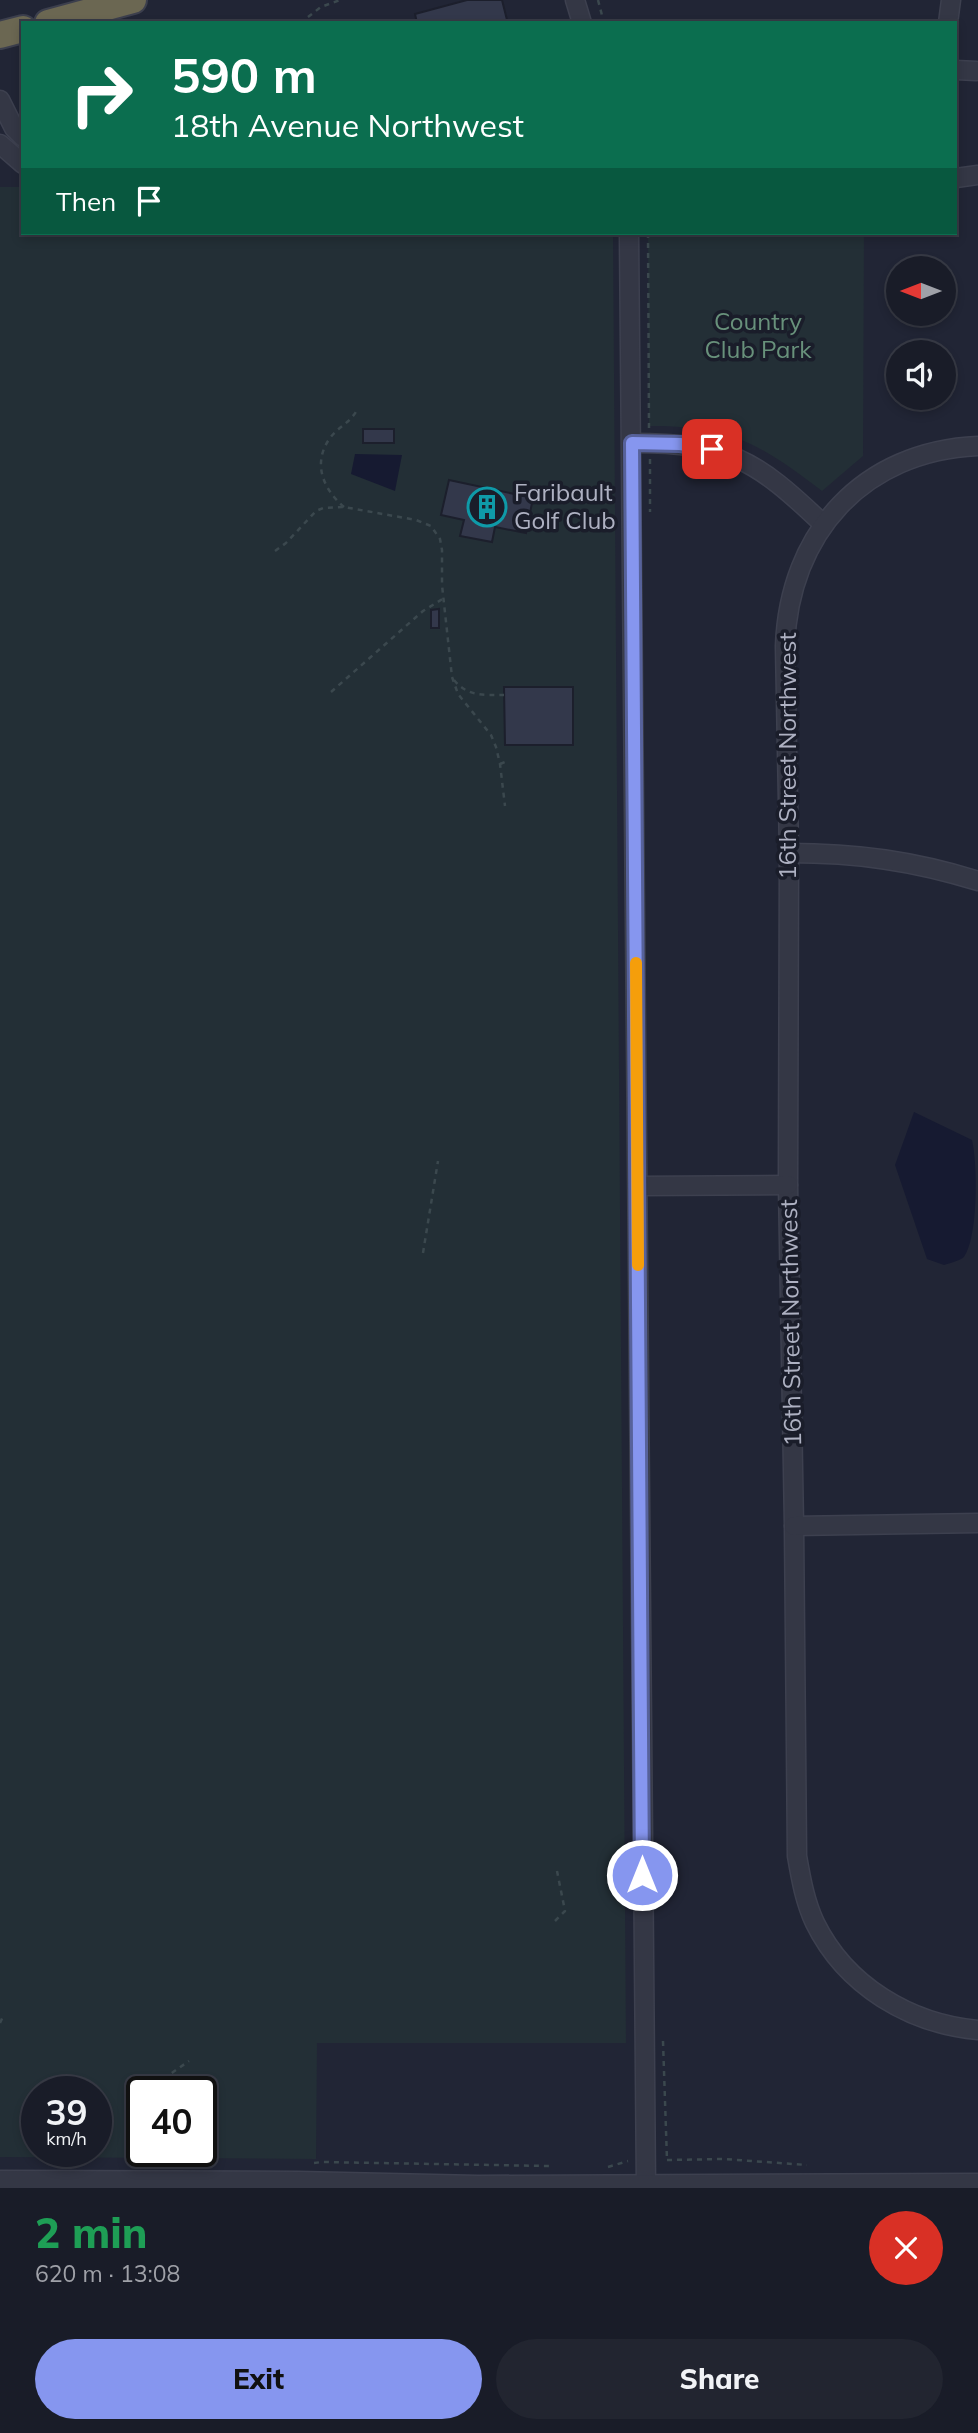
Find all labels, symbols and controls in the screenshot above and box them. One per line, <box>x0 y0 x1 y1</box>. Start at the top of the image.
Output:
text: 590 m <box>171 44 317 105</box>
icon: right <box>56 49 147 140</box>
text: 18th Avenue Northwest <box>171 105 524 145</box>
icon: arrive <box>130 182 168 220</box>
text: Then <box>56 185 116 218</box>
north arrow <box>886 256 956 326</box>
map controls <box>886 256 956 410</box>
park label: Country Club Park <box>704 306 812 364</box>
button: sound <box>886 340 956 410</box>
pin <box>682 419 742 479</box>
icon: arrive <box>693 430 731 468</box>
place label: Faribault Golf Club <box>514 477 616 535</box>
building icon: Faribault Golf Club <box>466 486 508 528</box>
street label: 16th Street Northwest <box>772 632 802 880</box>
street label: 16th Street Northwest <box>773 1199 807 1447</box>
position arrow <box>605 1838 679 1912</box>
speed limit sign: 40 <box>126 2076 217 2167</box>
text: 39 <box>45 2090 88 2134</box>
text: km/h <box>46 2127 87 2150</box>
text: 2 min <box>35 2206 148 2259</box>
button: close <box>869 2211 943 2285</box>
text: 620 m · 13:08 <box>35 2259 180 2288</box>
button: Exit <box>35 2339 482 2419</box>
button: Share <box>496 2339 943 2419</box>

